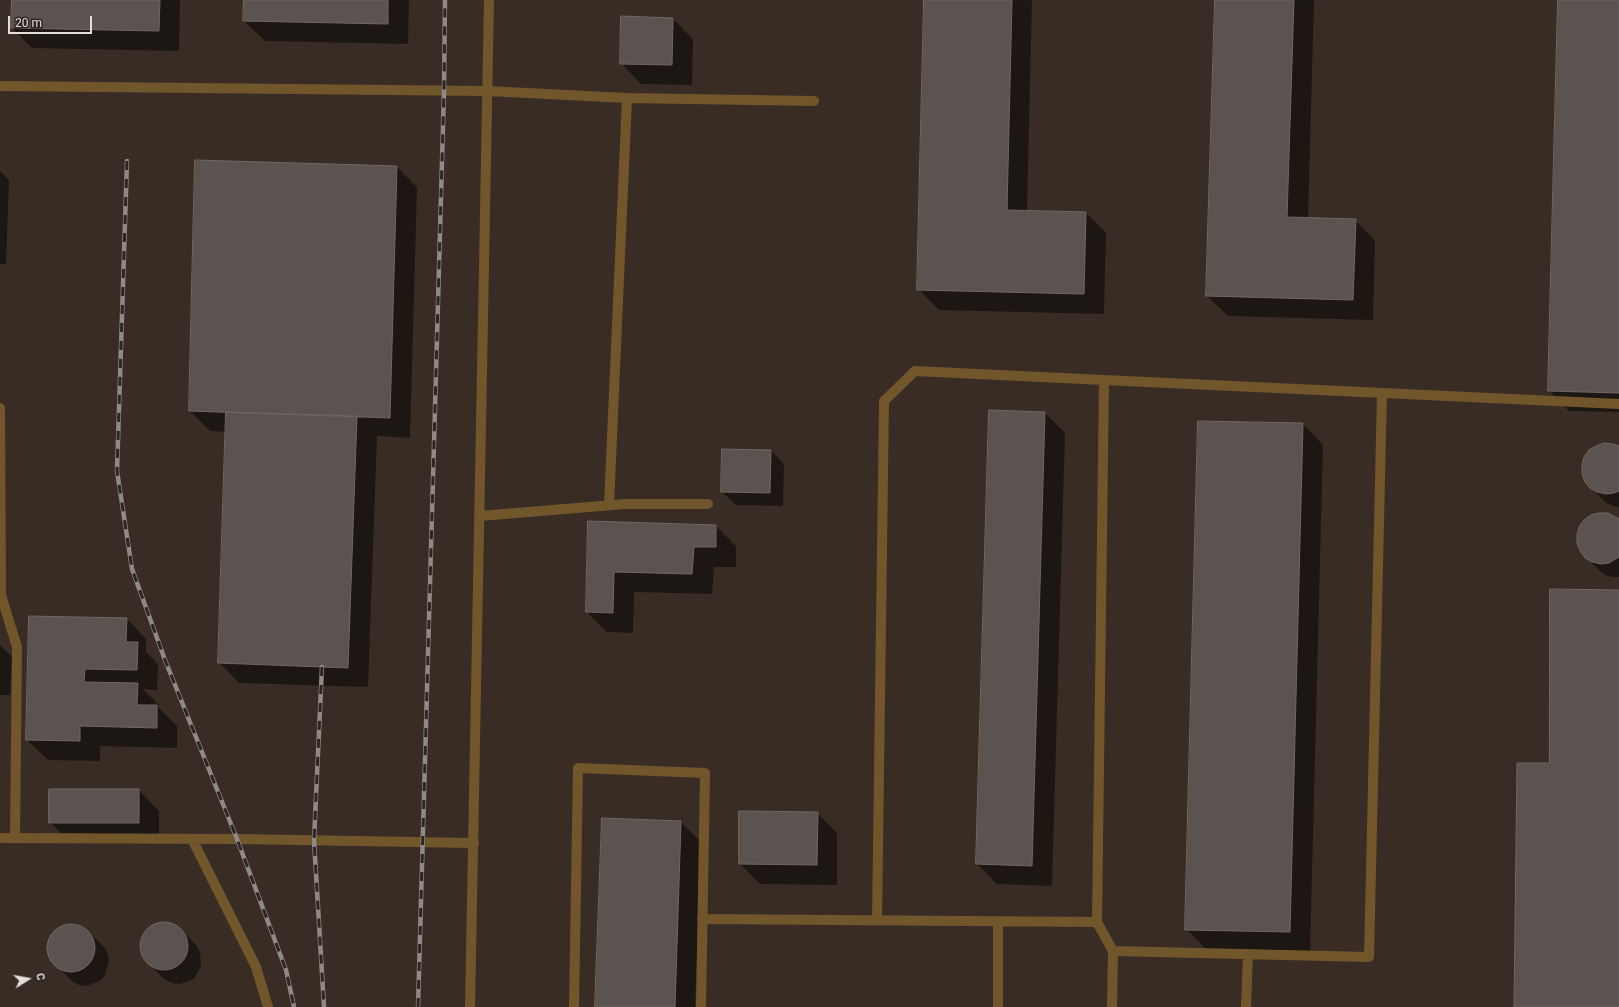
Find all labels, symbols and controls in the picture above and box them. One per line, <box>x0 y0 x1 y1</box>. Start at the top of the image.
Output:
scale bar <box>10 8 94 34</box>
text: 20 m <box>15 16 42 30</box>
north arrow <box>8 959 48 999</box>
text: С <box>33 972 47 981</box>

